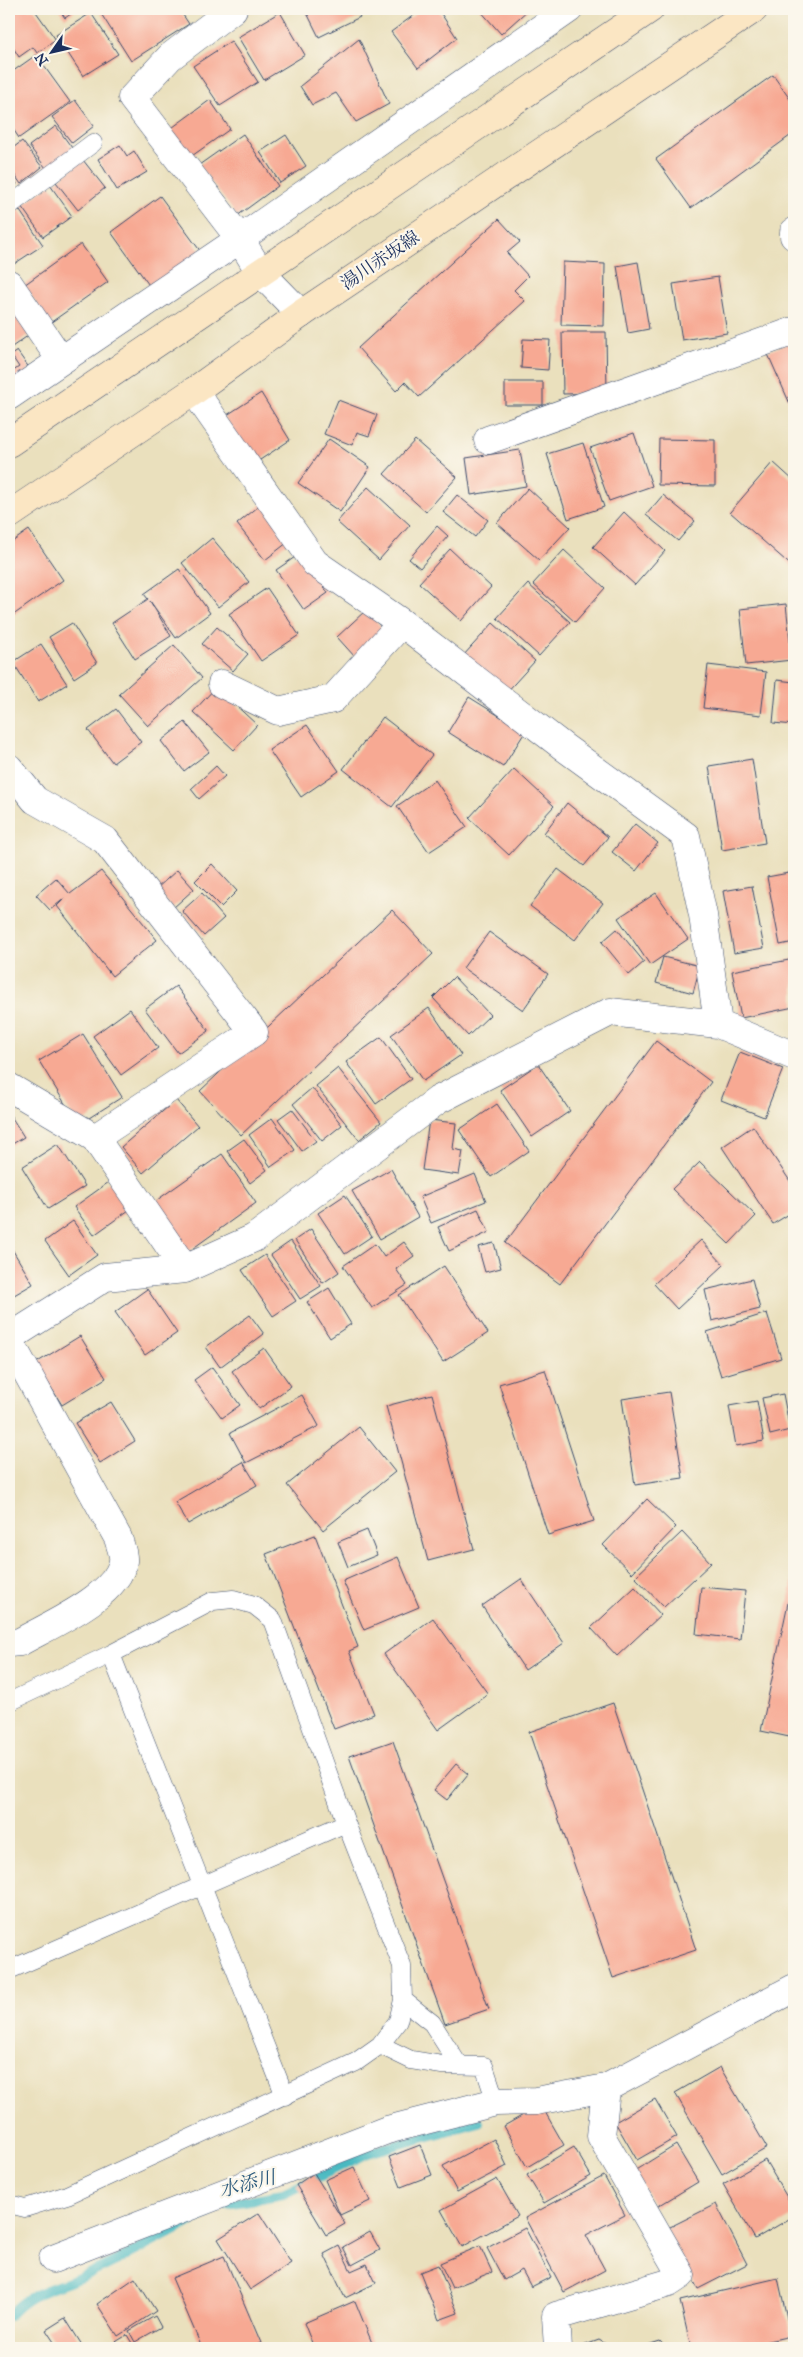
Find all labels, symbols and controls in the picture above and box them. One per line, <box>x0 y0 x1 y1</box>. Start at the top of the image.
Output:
north arrow <box>28 28 78 78</box>
text: N <box>31 49 52 69</box>
street label: 湯川赤坂線 <box>337 226 423 294</box>
water label: 水添川 <box>217 2165 279 2202</box>

